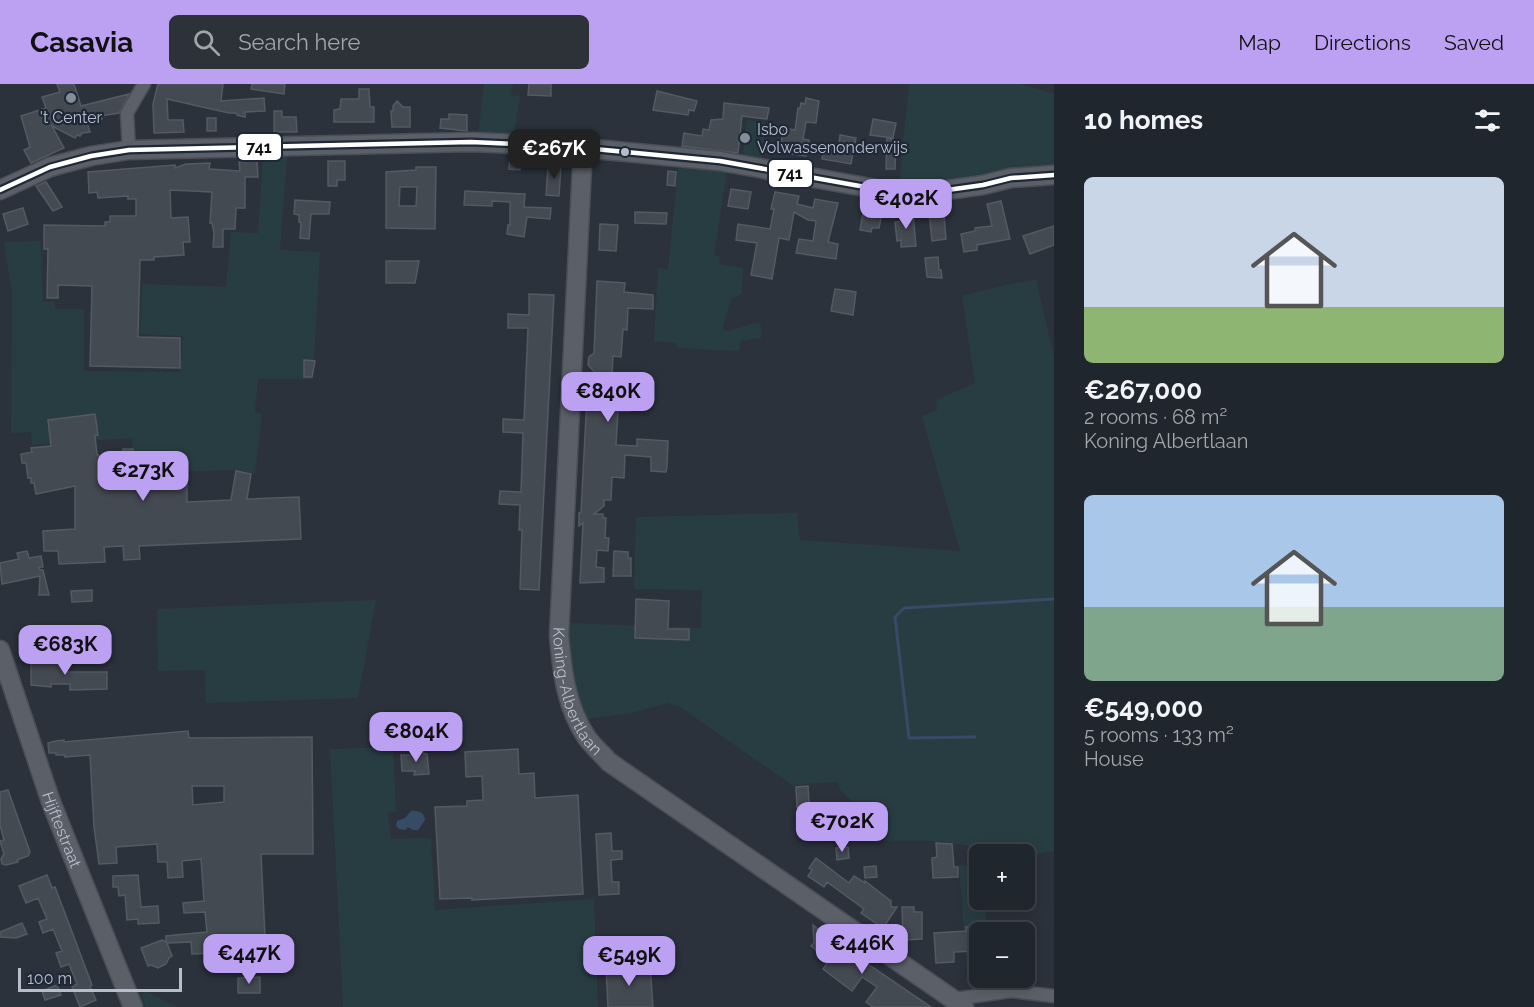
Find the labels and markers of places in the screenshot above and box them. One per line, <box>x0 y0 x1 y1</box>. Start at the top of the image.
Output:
marker: 't Center <box>64 91 78 105</box>
place label: 't Center <box>40 108 103 127</box>
place label: Isbo Volwassenonderwijs <box>757 120 908 157</box>
pin: €267K <box>512 129 596 180</box>
marker: Isbo Volwassenonderwijs <box>738 131 752 145</box>
unlabelled marker <box>619 146 631 158</box>
pin: €402K <box>864 179 948 230</box>
pin: €840K <box>566 372 650 423</box>
pin: €273K <box>101 451 185 502</box>
pin: €683K <box>23 625 107 676</box>
pin: €804K <box>374 712 458 763</box>
pin: €702K <box>800 802 884 853</box>
pin: €446K <box>820 924 904 975</box>
pin: €447K <box>207 934 291 985</box>
pin: €549K <box>587 936 671 987</box>

